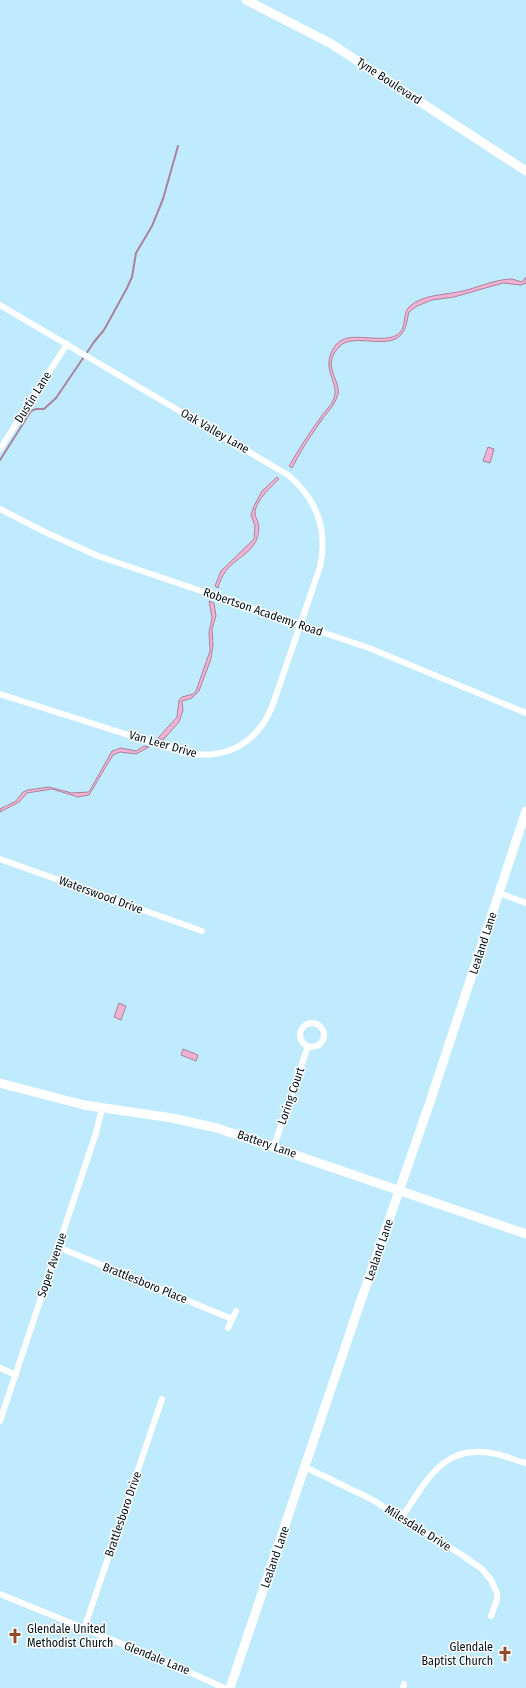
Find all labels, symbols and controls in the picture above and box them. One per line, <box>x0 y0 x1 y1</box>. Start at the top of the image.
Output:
street label: Tyne Boulevard <box>354 55 424 107</box>
street label: Dustin Lane <box>12 369 54 425</box>
street label: Oak Valley Lane <box>178 406 252 456</box>
street label: Robertson Academy Road <box>201 585 325 639</box>
street label: Van Leer Drive <box>127 728 199 760</box>
street label: Waterswood Drive <box>57 873 145 917</box>
street label: Lealand Lane <box>466 910 500 976</box>
street label: Loring Court <box>275 1065 307 1127</box>
street label: Battery Lane <box>236 1127 299 1161</box>
street label: Lealand Lane <box>362 1217 396 1283</box>
street label: Soper Avenue <box>34 1231 70 1299</box>
street label: Brattlesboro Place <box>101 1260 189 1306</box>
street label: Brattlesboro Drive <box>102 1469 144 1558</box>
street label: Milesdale Drive <box>382 1502 454 1554</box>
street label: Lealand Lane <box>258 1524 292 1590</box>
place label: Glendale United Methodist Church <box>27 1622 113 1650</box>
church icon: Glendale United Methodist Church <box>6 1627 24 1645</box>
street label: Glendale Lane <box>122 1638 192 1678</box>
place label: Glendale Baptist Church <box>421 1640 493 1668</box>
church icon: Glendale Baptist Church <box>496 1645 514 1663</box>

